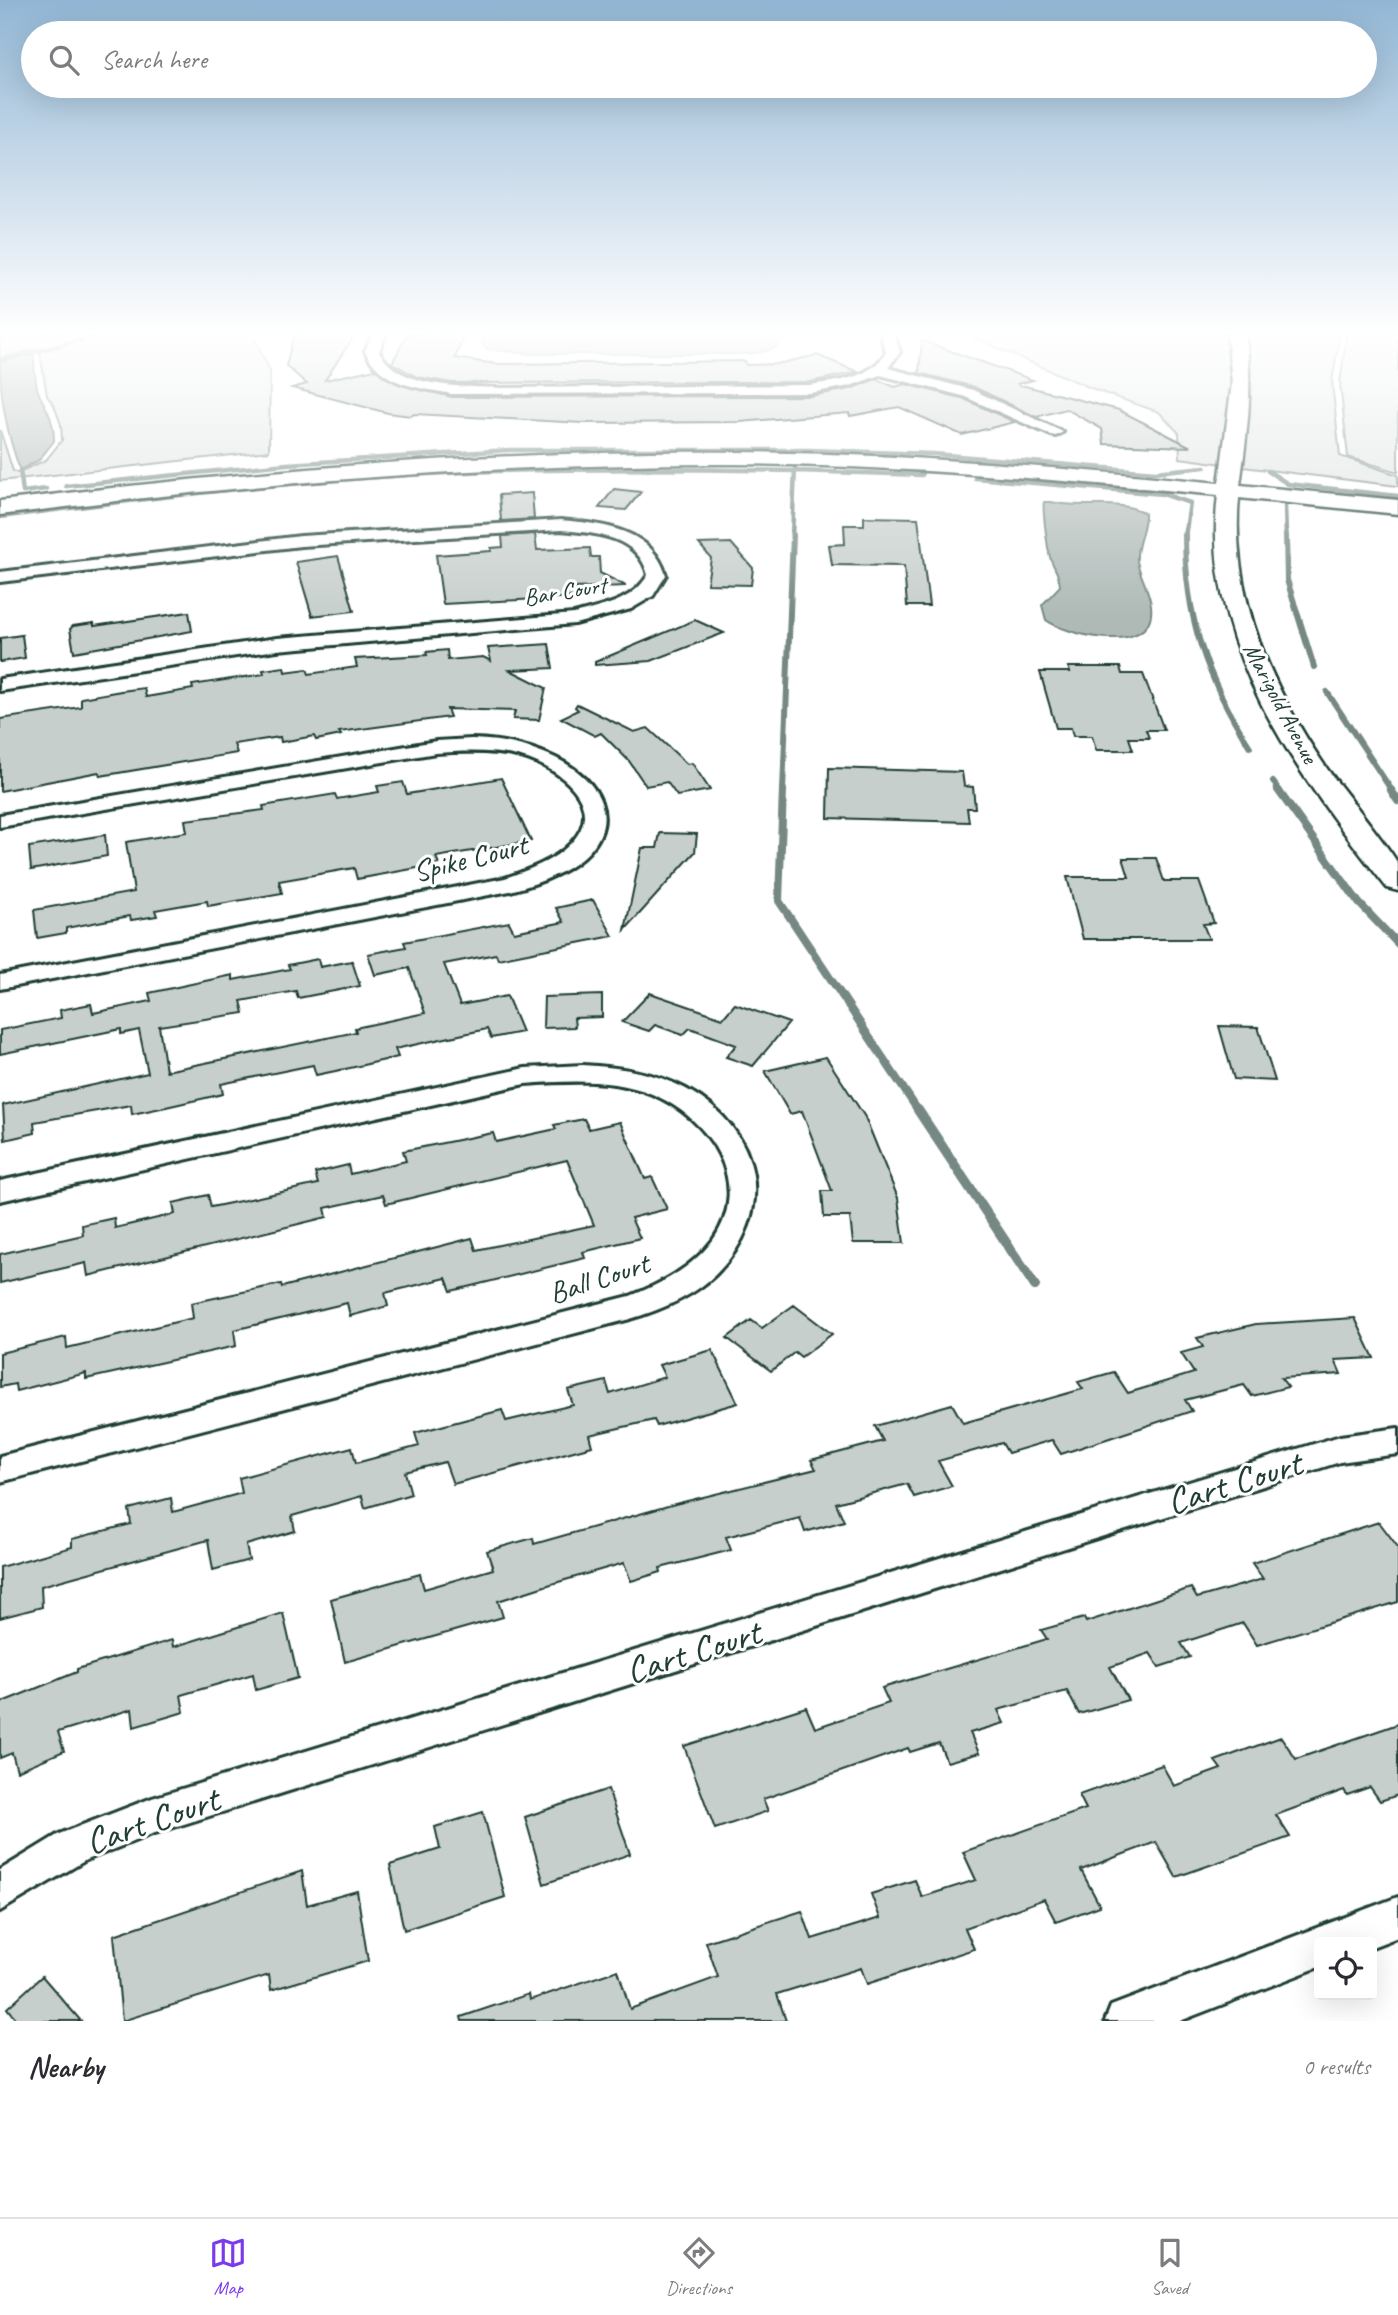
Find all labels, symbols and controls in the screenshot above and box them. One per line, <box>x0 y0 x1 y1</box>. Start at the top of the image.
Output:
search box <box>21 21 1377 98</box>
icon: search <box>45 41 83 79</box>
text: Search here <box>101 43 207 76</box>
street label: Bar Court <box>522 569 611 612</box>
street label: Marigold Avenue <box>1237 637 1326 770</box>
street label: Spike Court <box>409 825 534 891</box>
street label: Ball Court <box>544 1243 657 1312</box>
street label: Cart Court <box>1161 1438 1311 1525</box>
street label: Cart Court <box>620 1607 770 1694</box>
street label: Cart Court <box>79 1774 229 1865</box>
map controls <box>1314 1937 1377 2000</box>
button: locate <box>1314 1937 1377 2000</box>
text: Nearby <box>28 2048 104 2086</box>
text: 0 results <box>1303 2052 1370 2081</box>
tab: Map <box>209 2234 247 2300</box>
tab: Directions <box>666 2234 732 2300</box>
tab: Saved <box>1151 2234 1189 2300</box>

